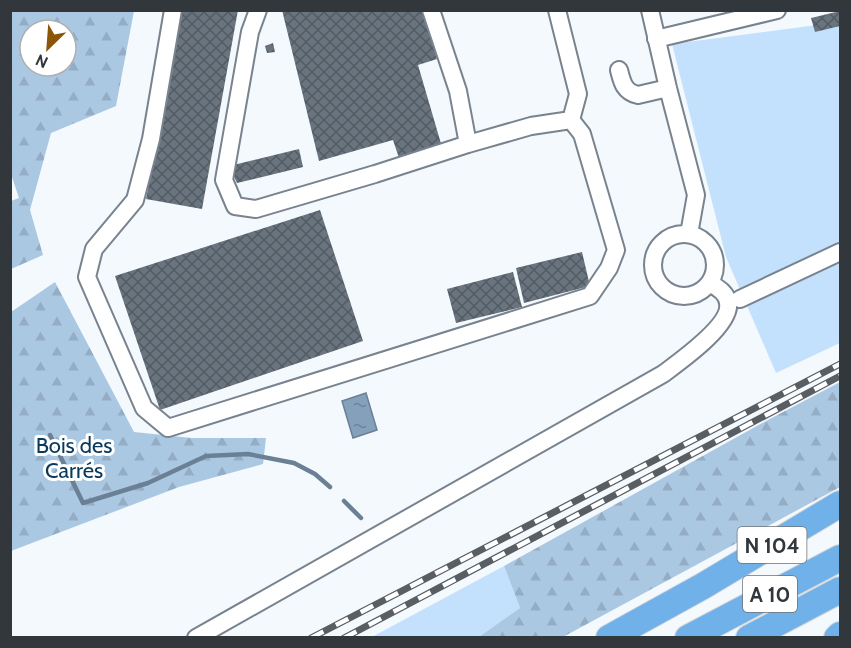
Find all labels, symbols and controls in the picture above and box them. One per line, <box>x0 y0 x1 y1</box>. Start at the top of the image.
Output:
north arrow <box>18 18 78 78</box>
text: N <box>33 50 51 72</box>
park label: Bois des Carrés <box>36 432 112 484</box>
road number: N 104 <box>738 527 806 563</box>
road number: A 10 <box>743 576 797 612</box>

